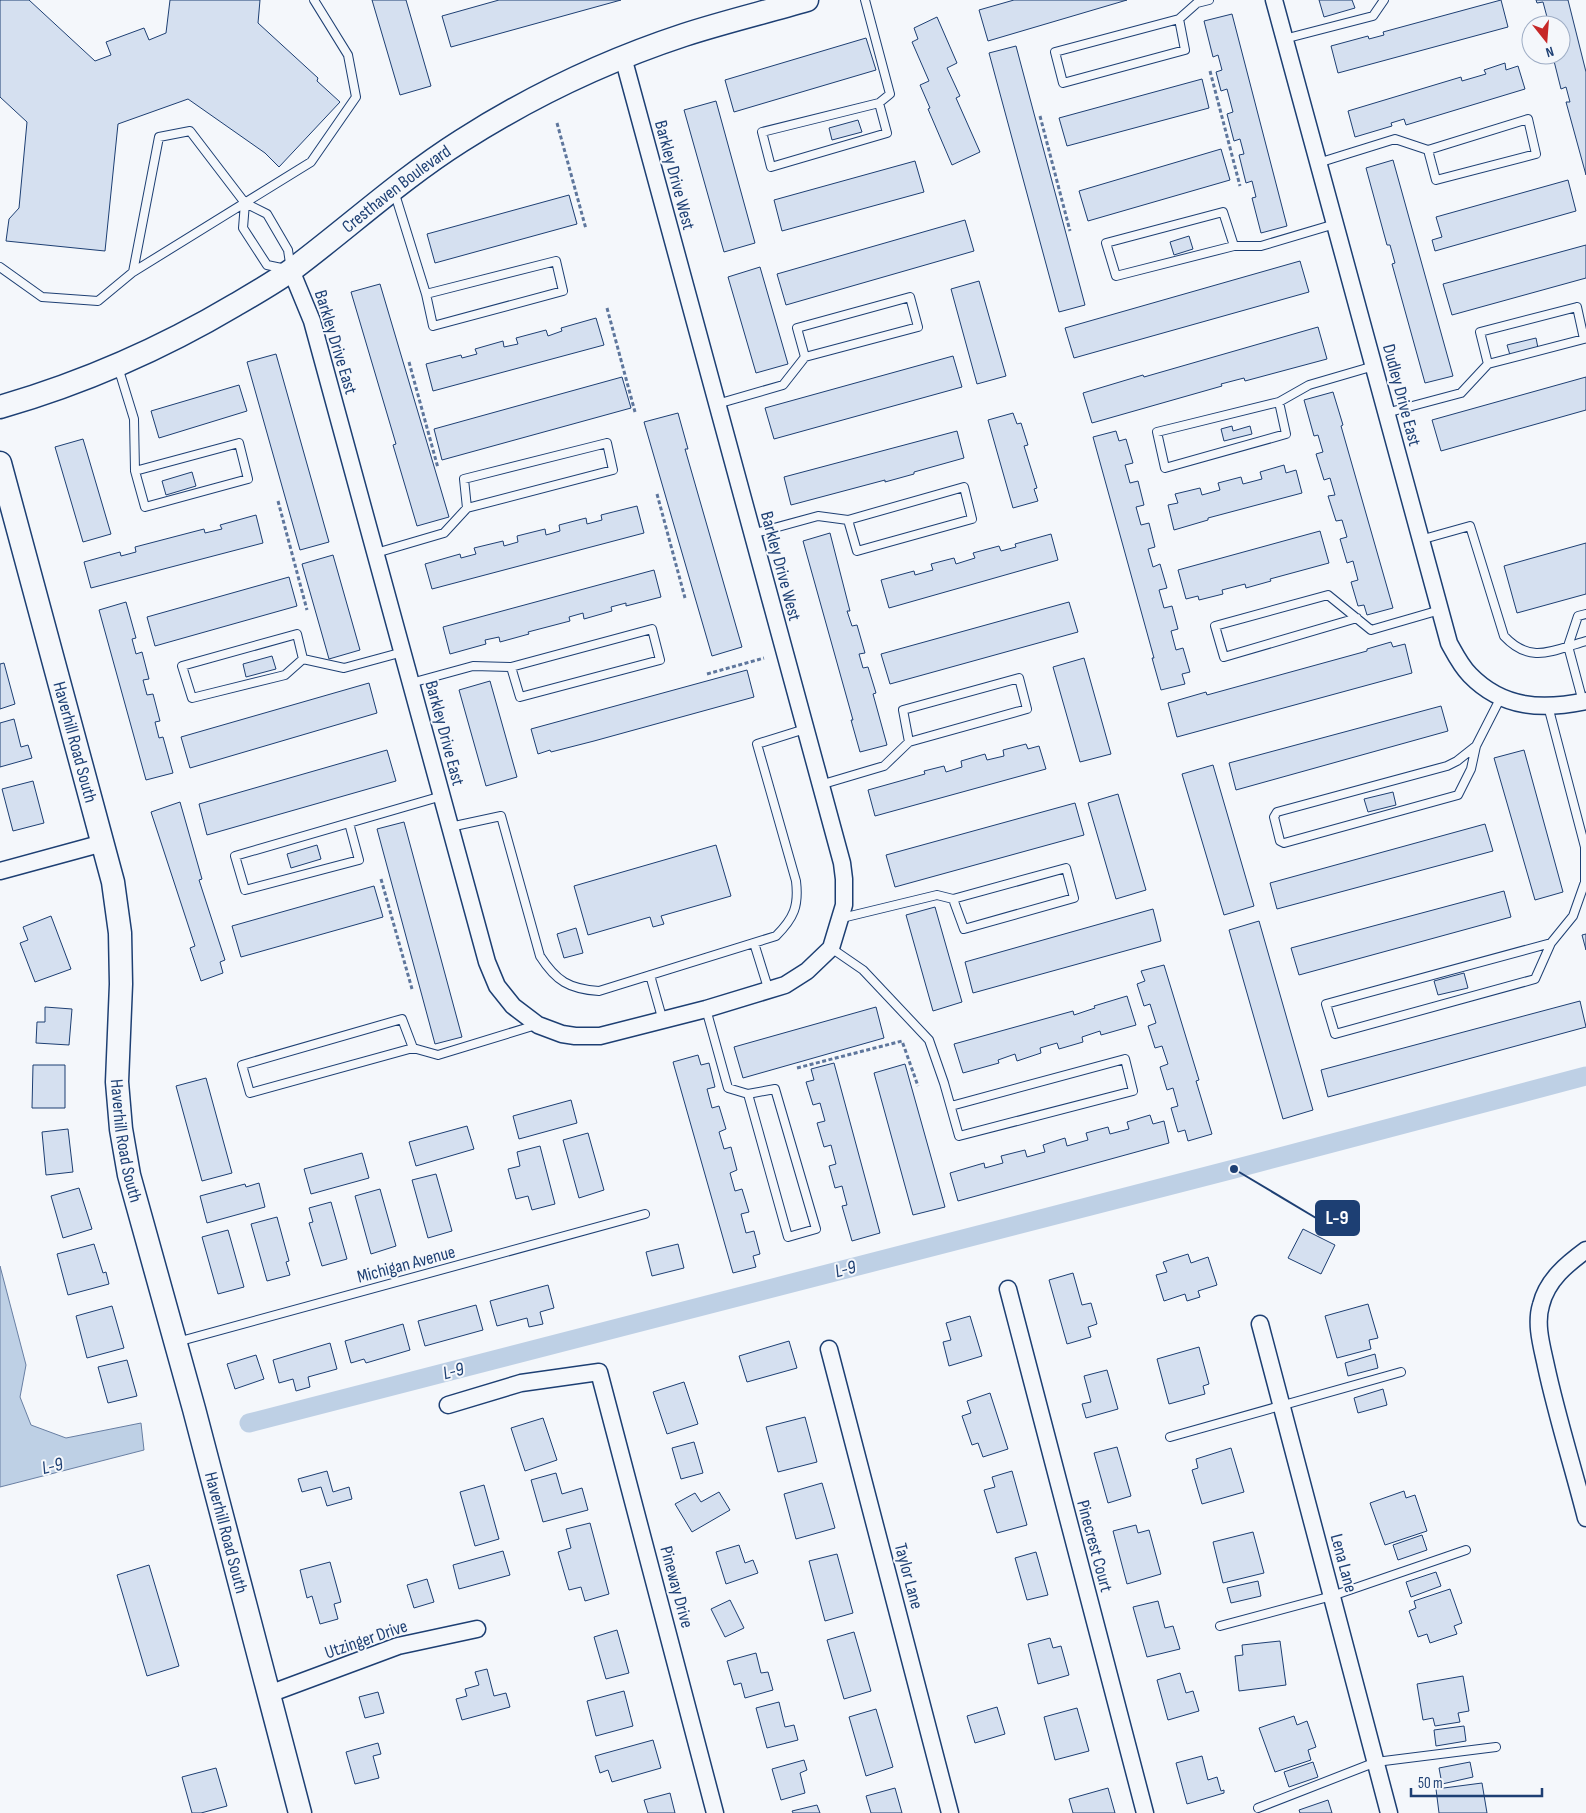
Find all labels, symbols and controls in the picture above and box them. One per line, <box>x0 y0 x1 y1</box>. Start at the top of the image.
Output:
north arrow <box>1521 15 1571 65</box>
text: N <box>1544 43 1556 61</box>
street label: Barkley Drive West <box>650 118 699 233</box>
street label: Cresthaven Boulevard <box>338 141 455 237</box>
street label: Barkley Drive East <box>310 288 361 397</box>
street label: Dudley Drive East <box>1378 342 1425 449</box>
street label: Barkley Drive West <box>756 509 805 624</box>
street label: Barkley Drive East <box>420 678 469 788</box>
street label: Haverhill Road South <box>48 679 101 805</box>
street label: Haverhill Road South <box>106 1078 146 1205</box>
callout: L-9 <box>1316 1201 1359 1235</box>
text: L-9 <box>1326 1207 1348 1230</box>
street label: Michigan Avenue <box>355 1241 458 1288</box>
water label: L-9 <box>832 1255 859 1283</box>
water label: L-9 <box>440 1357 467 1385</box>
water label: L-9 <box>39 1453 66 1480</box>
street label: Haverhill Road South <box>200 1470 252 1596</box>
street label: Pinecrest Court <box>1072 1498 1117 1595</box>
street label: Lena Lane <box>1326 1532 1361 1595</box>
street label: Taylor Lane <box>890 1541 927 1611</box>
street label: Pineway Drive <box>656 1544 697 1630</box>
street label: Utzinger Drive <box>322 1616 410 1663</box>
scale bar <box>1411 1766 1542 1798</box>
text: 50 m <box>1418 1774 1443 1793</box>

